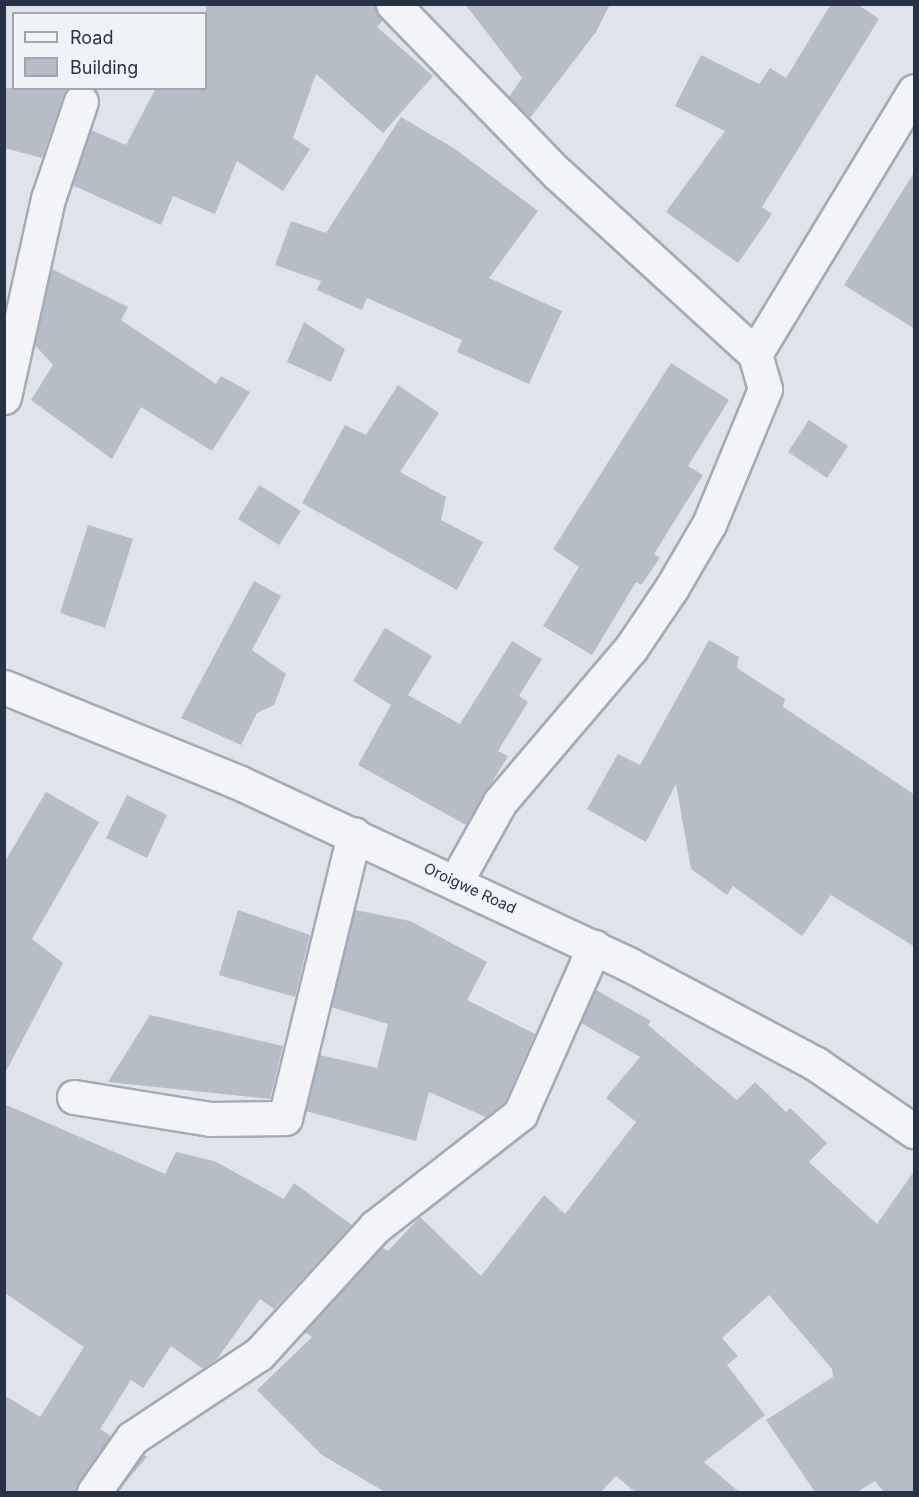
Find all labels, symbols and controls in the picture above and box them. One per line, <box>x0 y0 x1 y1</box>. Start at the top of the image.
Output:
legend <box>12 12 207 90</box>
text: Road <box>70 27 113 48</box>
text: Building <box>70 57 138 78</box>
street label: Oroigwe Road <box>421 859 519 917</box>

